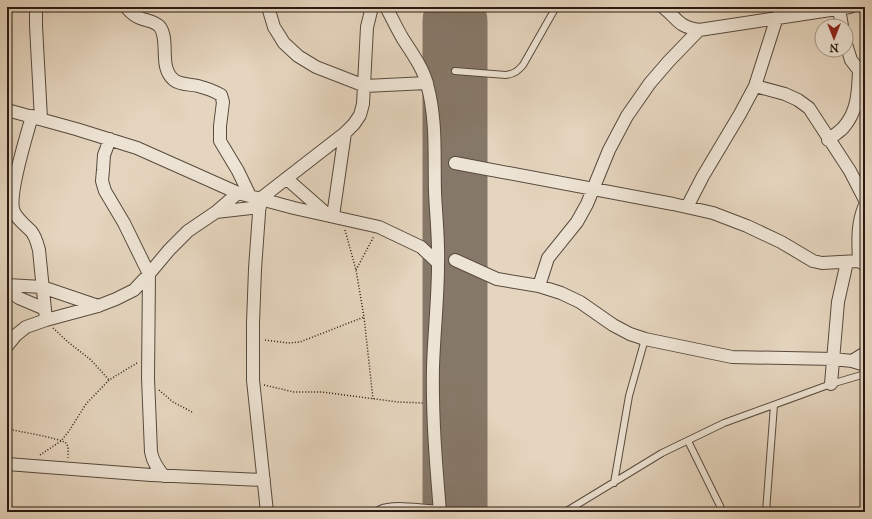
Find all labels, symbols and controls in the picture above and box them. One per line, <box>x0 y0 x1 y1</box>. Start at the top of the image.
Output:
north arrow <box>814 18 854 58</box>
text: N <box>829 41 839 54</box>

